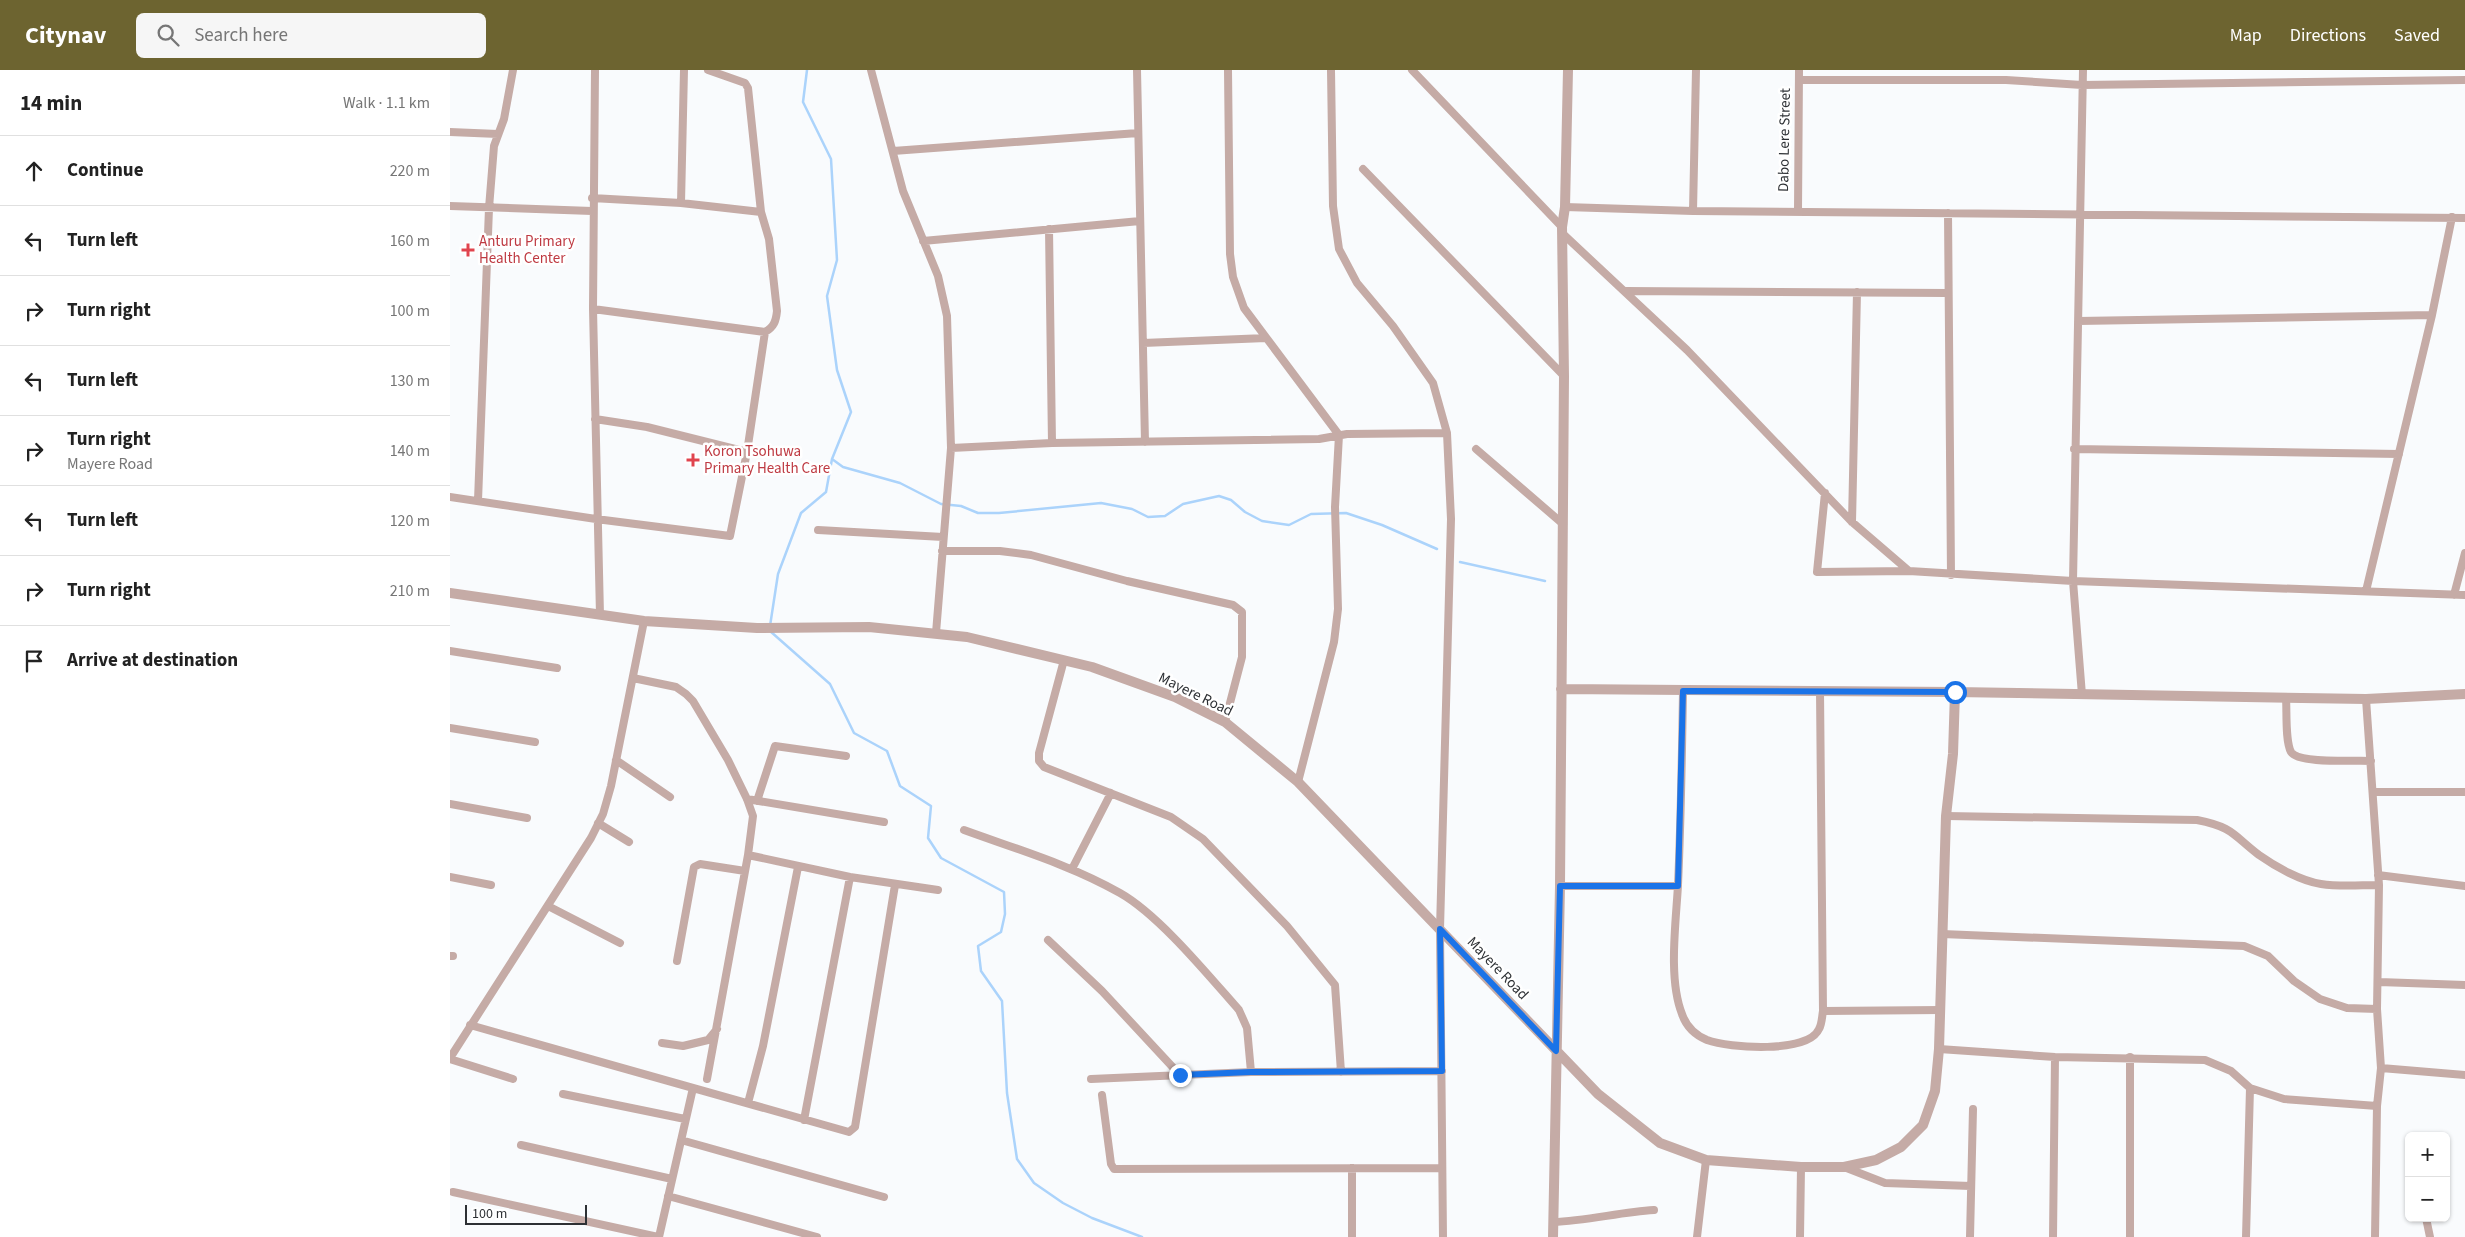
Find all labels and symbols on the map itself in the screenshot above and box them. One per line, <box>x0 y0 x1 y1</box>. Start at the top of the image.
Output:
street label: Dabo Lere Street <box>1773 88 1796 192</box>
place label: Anturu Primary Health Center <box>479 231 575 269</box>
marker: Anturu Primary Health Center <box>461 243 475 257</box>
place label: Koron Tsohuwa Primary Health Care <box>704 441 830 479</box>
marker: Koron Tsohuwa Primary Health Care <box>686 453 700 467</box>
street label: Mayere Road <box>1155 667 1237 722</box>
route start <box>1944 681 1967 704</box>
street label: Mayere Road <box>1462 932 1533 1005</box>
route end <box>1169 1064 1192 1087</box>
scale bar <box>465 1202 588 1225</box>

